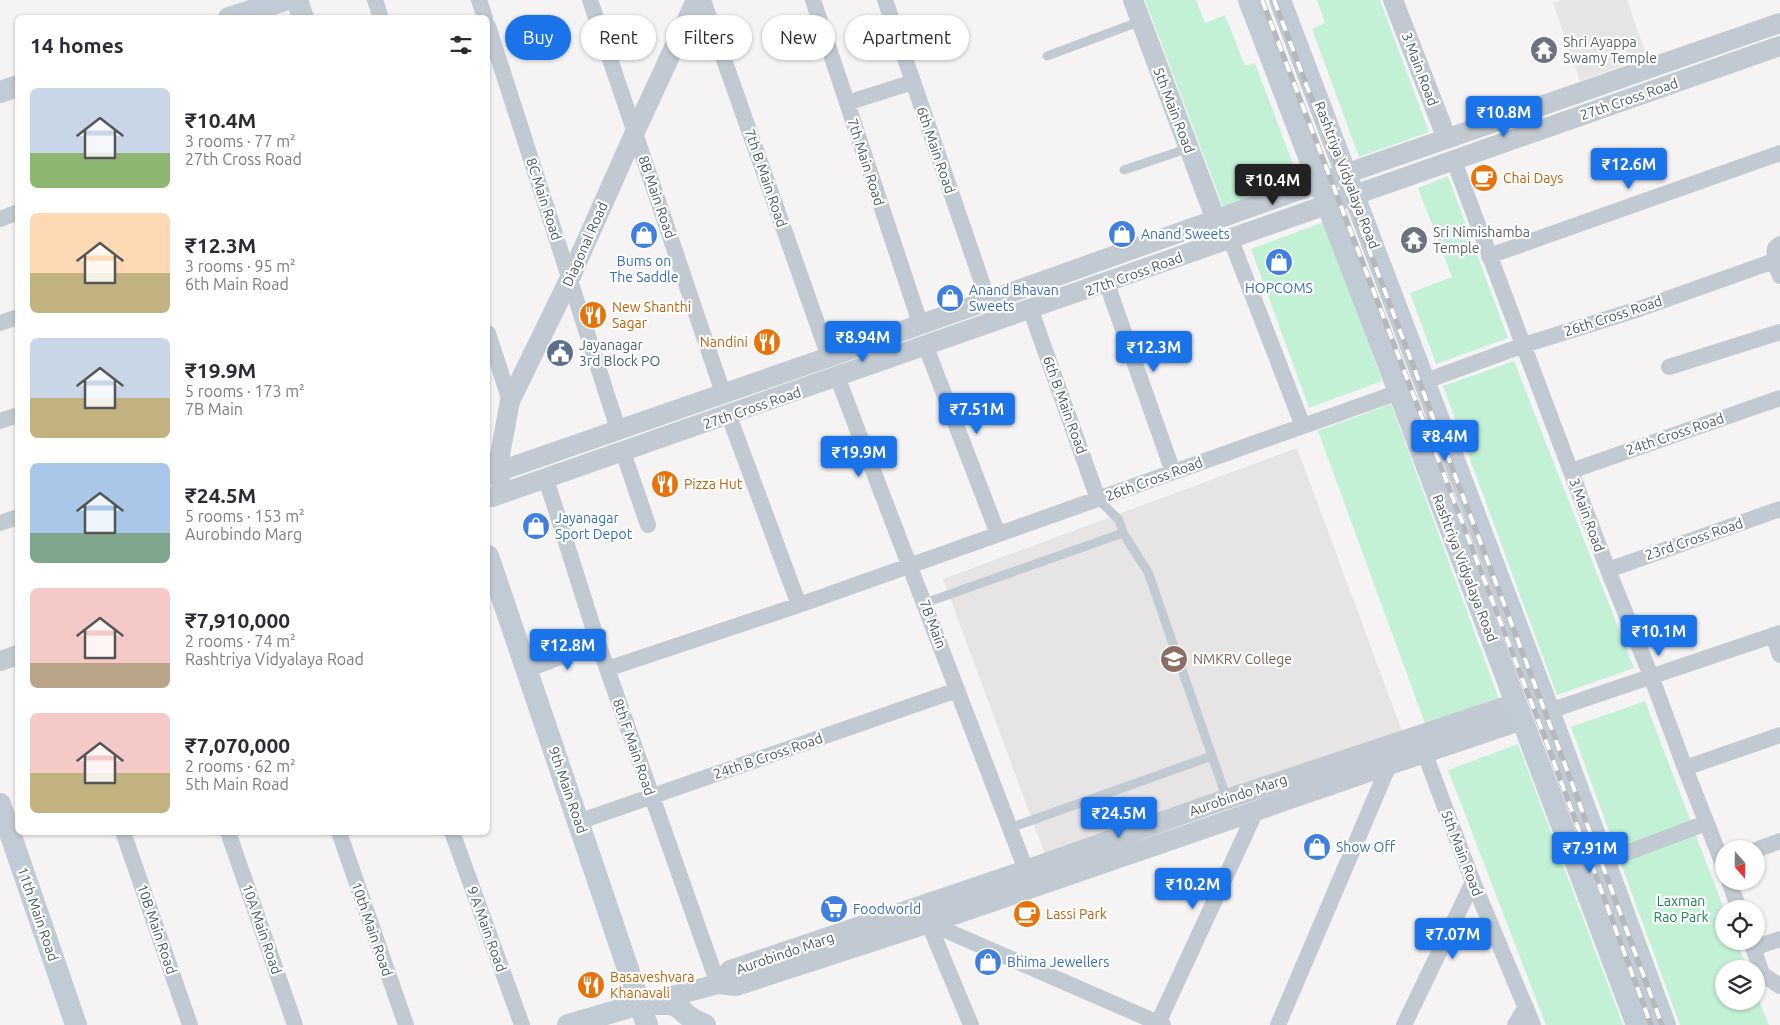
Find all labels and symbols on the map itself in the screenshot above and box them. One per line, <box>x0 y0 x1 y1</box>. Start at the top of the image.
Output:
street label: 3 Main Road <box>1399 30 1441 108</box>
place label: Shri Ayappa Swamy Temple <box>1563 34 1657 66</box>
temple icon: Shri Ayappa Swamy Temple <box>1529 35 1559 65</box>
street label: 5th Main Road <box>1150 65 1198 155</box>
street label: 27th Cross Road <box>1578 75 1680 123</box>
pin: ₹10.8M <box>1463 96 1545 138</box>
street label: Rashtriya Vidyalaya Road <box>1312 99 1382 251</box>
street label: 6th Main Road <box>914 104 958 196</box>
street label: 7th Main Road <box>844 116 888 208</box>
street label: 7th B Main Road <box>742 127 790 229</box>
pin: ₹12.6M <box>1588 148 1670 190</box>
street label: 8B Main Road <box>635 154 679 240</box>
street label: 8C Main Road <box>523 156 565 242</box>
cafe icon: Chai Days <box>1469 163 1499 193</box>
pin: ₹10.4M <box>1232 164 1314 206</box>
place label: Chai Days <box>1503 170 1563 186</box>
street label: Diagonal Road <box>559 199 611 289</box>
shop icon: Anand Sweets <box>1107 219 1137 249</box>
shop icon: Bums on The Saddle <box>629 220 659 250</box>
place label: Sri Nimishamba Temple <box>1433 224 1530 256</box>
temple icon: Sri Nimishamba Temple <box>1399 225 1429 255</box>
place label: Anand Sweets <box>1141 226 1230 242</box>
shop icon: HOPCOMS <box>1264 247 1294 277</box>
street label: 27th Cross Road <box>1083 249 1185 299</box>
place label: Bums on The Saddle <box>609 253 679 285</box>
place label: HOPCOMS <box>1245 280 1313 296</box>
place label: Anand Bhavan Sweets <box>969 282 1059 314</box>
shop icon: Anand Bhavan Sweets <box>935 283 965 313</box>
street label: 26th Cross Road <box>1562 293 1664 339</box>
place label: New Shanthi Sagar <box>612 299 691 331</box>
restaurant icon: New Shanthi Sagar <box>578 300 608 330</box>
pin: ₹8.94M <box>822 320 904 363</box>
restaurant icon: Nandini <box>752 327 782 357</box>
pin: ₹12.3M <box>1113 330 1195 373</box>
place label: Nandini <box>700 334 748 350</box>
place label: Jayanagar 3rd Block PO <box>579 337 660 369</box>
public building icon: Jayanagar 3rd Block PO <box>545 338 575 368</box>
street label: 6th B Main Road <box>1040 354 1090 456</box>
street label: 27th Cross Road <box>701 384 803 432</box>
pin: ₹7.51M <box>936 392 1018 435</box>
street label: 24th Cross Road <box>1624 410 1726 458</box>
pin: ₹8.4M <box>1410 420 1480 462</box>
pin: ₹19.9M <box>818 436 900 478</box>
street label: 26th Cross Road <box>1103 454 1205 504</box>
restaurant icon: Pizza Hut <box>650 469 680 499</box>
place label: Pizza Hut <box>684 476 743 492</box>
street label: 3 Main Road <box>1566 476 1608 554</box>
street label: Rashtriya Vidyalaya Road <box>1430 492 1500 644</box>
place label: Jayanagar Sport Depot <box>555 510 633 542</box>
shop icon: Jayanagar Sport Depot <box>521 511 551 541</box>
street label: 23rd Cross Road <box>1643 515 1745 563</box>
street label: 7B Main <box>916 597 950 651</box>
pin: ₹10.1M <box>1618 614 1700 657</box>
pin: ₹12.8M <box>527 628 609 671</box>
school or university icon: NMKRV College <box>1159 644 1189 674</box>
place label: NMKRV College <box>1193 651 1292 667</box>
street label: 8th F Main Road <box>610 696 658 798</box>
street label: 24th B Cross Road <box>711 730 825 782</box>
street label: 9th Main Road <box>546 744 590 836</box>
street label: Aurobindo Marg <box>1187 771 1289 819</box>
pin: ₹24.5M <box>1078 796 1160 839</box>
street label: 5th Main Road <box>1438 808 1486 898</box>
shop icon: Show Off <box>1302 832 1332 862</box>
pin: ₹7.91M <box>1549 832 1631 874</box>
place label: Show Off <box>1336 839 1395 855</box>
north arrow <box>1715 840 1765 890</box>
street label: 11th Main Road <box>14 865 62 963</box>
pin: ₹10.2M <box>1152 868 1234 910</box>
street label: 10th Main Road <box>348 880 396 978</box>
street label: 10B Main Road <box>134 882 180 976</box>
street label: 10A Main Road <box>239 882 285 976</box>
street label: 9 A Main Road <box>464 884 510 974</box>
park label: Laxman Rao Park <box>1653 893 1709 925</box>
supermarket icon: Foodworld <box>819 894 849 924</box>
cafe icon: Lassi Park <box>1012 899 1042 929</box>
place label: Foodworld <box>853 901 921 917</box>
place label: Lassi Park <box>1046 906 1107 922</box>
pin: ₹7.07M <box>1412 918 1494 960</box>
street label: Aurobindo Marg <box>734 929 836 977</box>
shop icon: Bhima Jewellers <box>973 947 1003 977</box>
place label: Bhima Jewellers <box>1007 954 1109 970</box>
place label: Basaveshvara Khanavali <box>610 969 694 1001</box>
restaurant icon: Basaveshvara Khanavali <box>576 970 606 1000</box>

